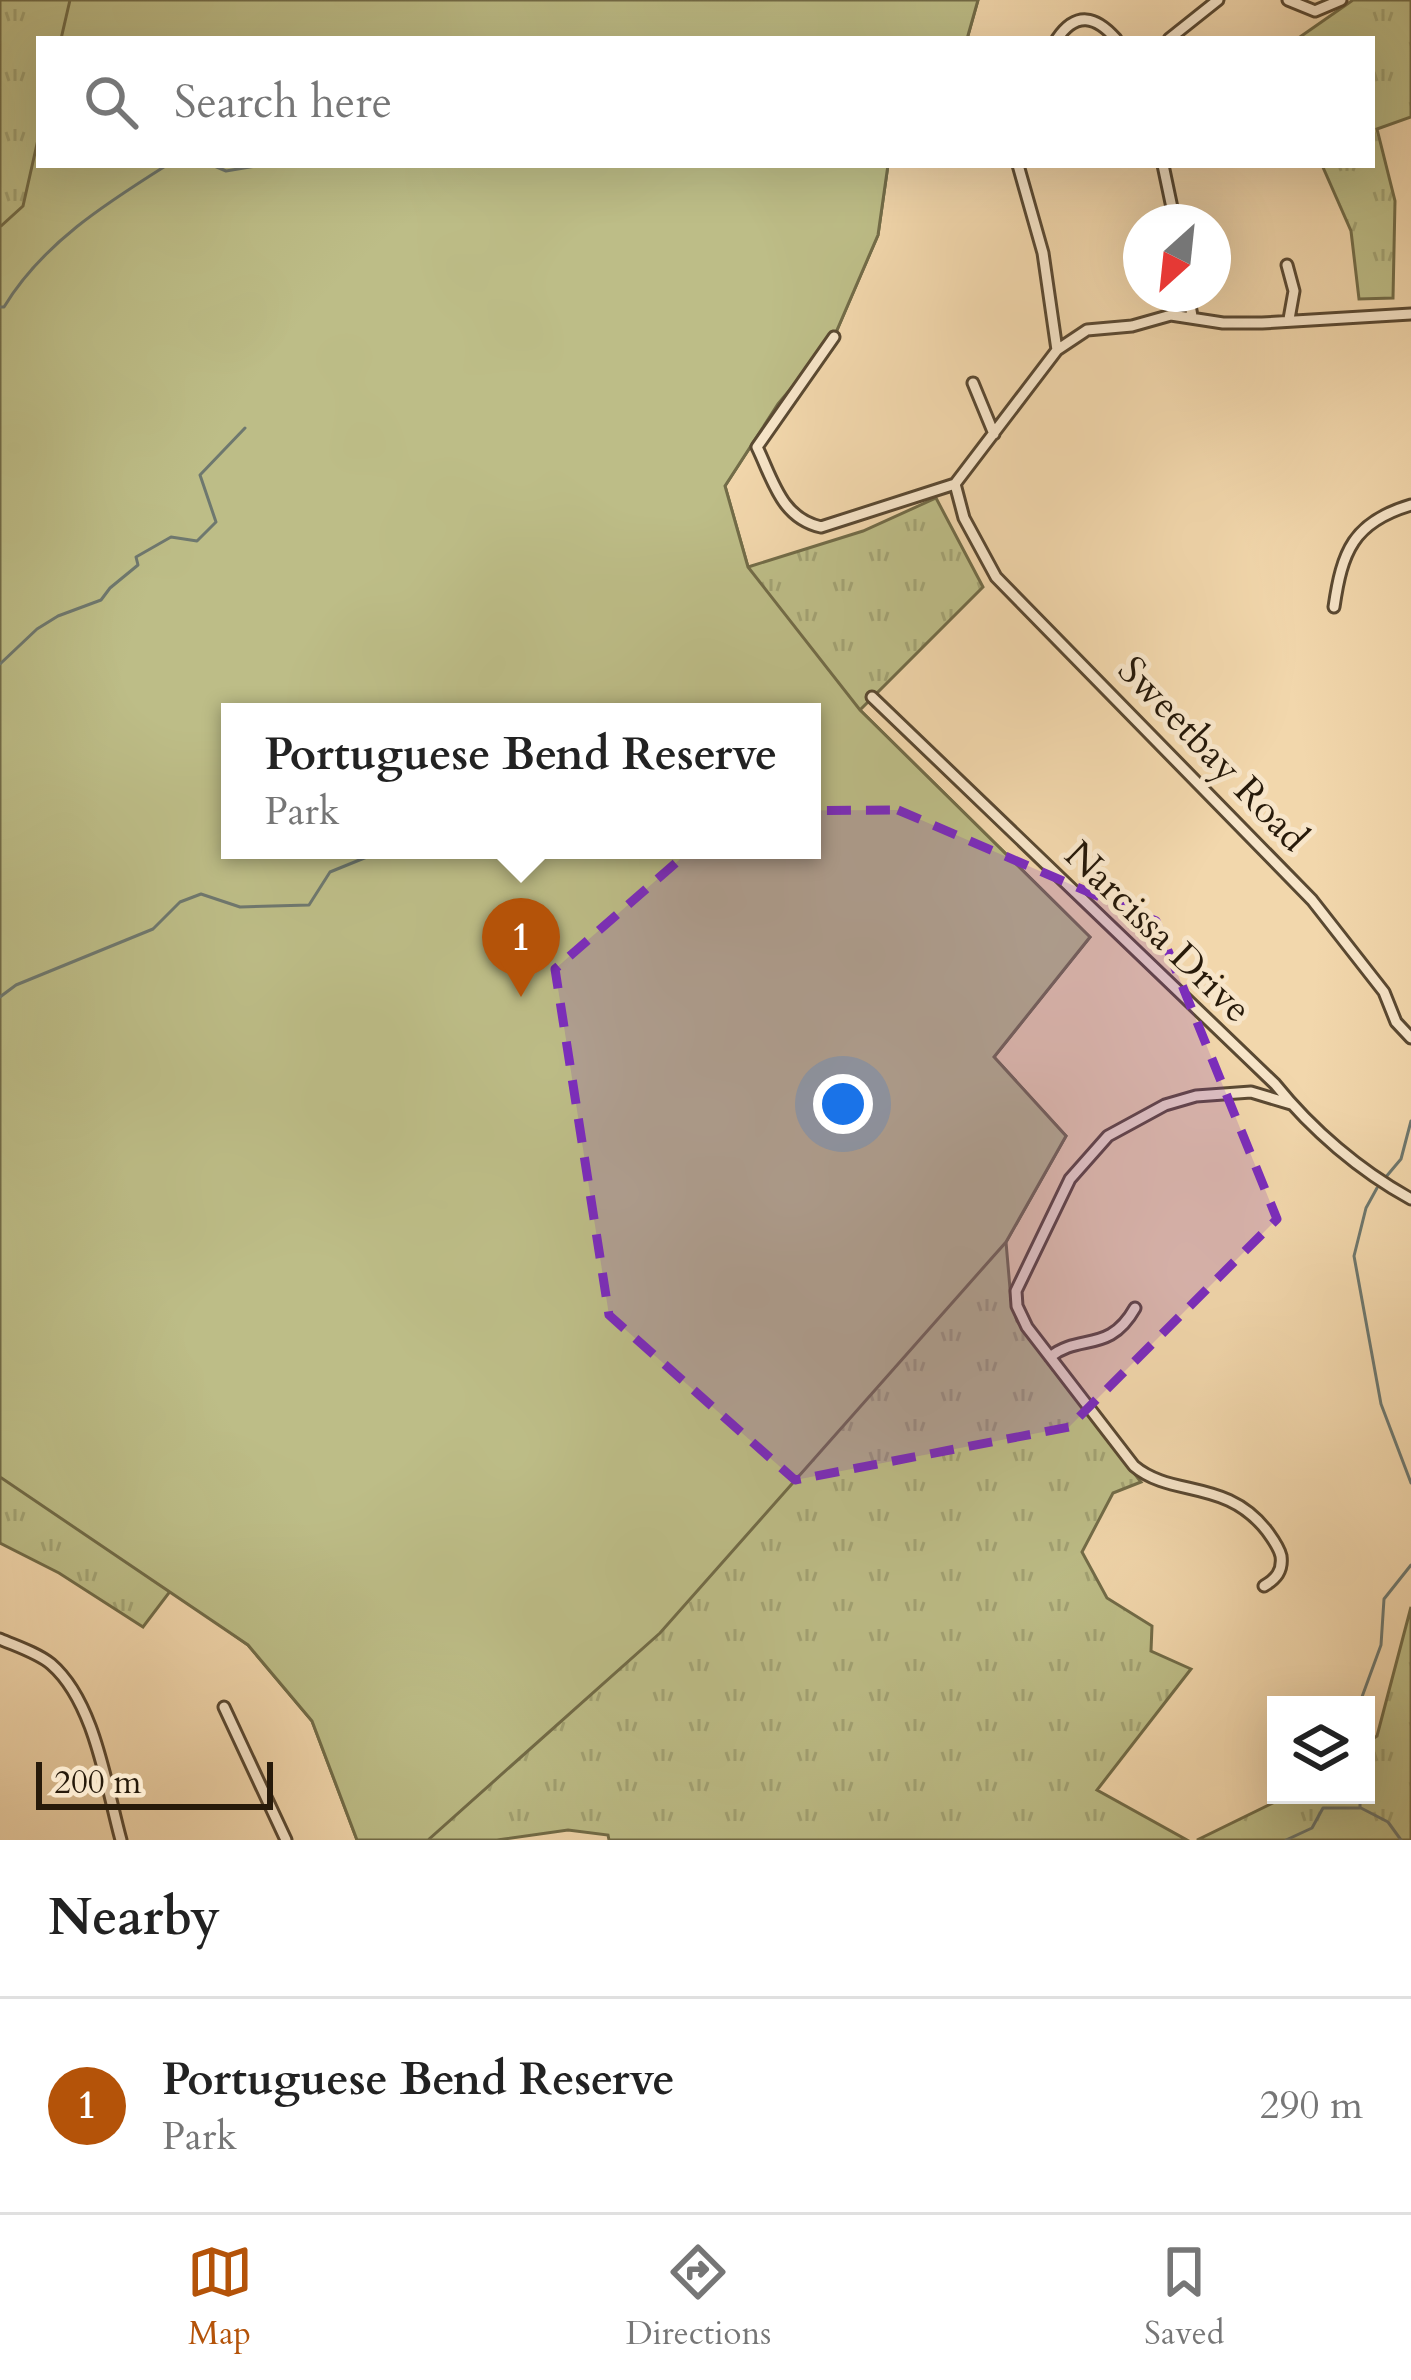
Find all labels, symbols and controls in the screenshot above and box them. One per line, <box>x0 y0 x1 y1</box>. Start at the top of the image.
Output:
search box <box>36 36 1375 168</box>
icon: search <box>78 69 144 135</box>
text: Search here <box>174 72 392 133</box>
north arrow <box>1123 204 1231 312</box>
street label: Sweetbay Road <box>1106 645 1320 864</box>
popup <box>221 703 821 859</box>
text: Portuguese Bend Reserve <box>265 724 777 785</box>
text: Park <box>265 785 340 838</box>
street label: Narcissa Drive <box>1053 829 1263 1035</box>
pin: 1 <box>482 898 560 997</box>
your location <box>813 1074 873 1134</box>
map controls <box>1267 1696 1375 1804</box>
button: layers <box>1267 1696 1375 1804</box>
scale bar <box>36 1756 273 1809</box>
text: 200 m <box>54 1760 141 1805</box>
text: Nearby <box>48 1883 220 1953</box>
text: Portuguese Bend Reserve <box>162 2049 675 2110</box>
text: 1 <box>77 2079 97 2132</box>
text: 290 m <box>1260 2079 1363 2132</box>
text: Park <box>162 2110 237 2163</box>
tab: Map <box>187 2239 253 2356</box>
tab: Directions <box>626 2239 771 2356</box>
tab: Saved <box>1144 2239 1224 2356</box>

